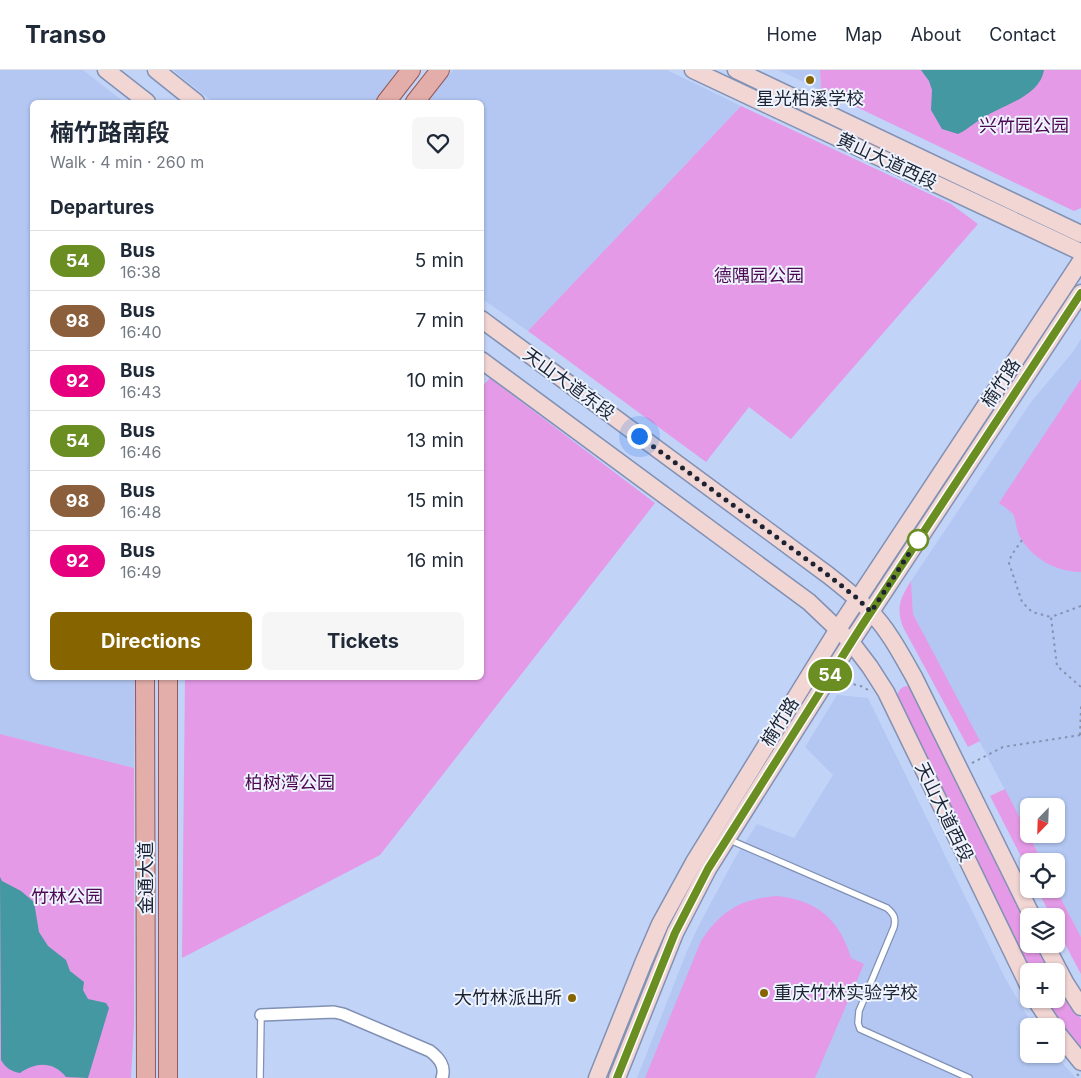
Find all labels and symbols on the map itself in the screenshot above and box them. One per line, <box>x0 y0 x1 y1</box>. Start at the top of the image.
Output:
marker: 星光柏溪学校 <box>804 74 816 86</box>
place label: 星光柏溪学校 <box>756 88 864 109</box>
park label: 兴竹园公园 <box>979 115 1069 136</box>
street label: 黄山大道西段 <box>834 128 941 193</box>
park label: 德隅园公园 <box>714 265 804 286</box>
street label: 天山大道东段 <box>519 343 619 424</box>
street label: 楠竹路 <box>977 354 1024 411</box>
your location <box>627 424 652 449</box>
unlabelled marker <box>907 529 929 551</box>
line badge: 54 <box>808 659 852 691</box>
street label: 楠竹路 <box>756 693 803 750</box>
street label: 天山大道西段 <box>911 759 978 865</box>
park label: 柏树湾公园 <box>245 772 335 793</box>
north arrow <box>1020 798 1065 842</box>
street label: 金通大道 <box>135 842 156 914</box>
park label: 竹林公园 <box>31 886 103 907</box>
place label: 重庆竹林实验学校 <box>774 982 918 1003</box>
place label: 大竹林派出所 <box>454 987 562 1008</box>
marker: 重庆竹林实验学校 <box>758 987 770 999</box>
marker: 大竹林派出所 <box>566 992 578 1004</box>

